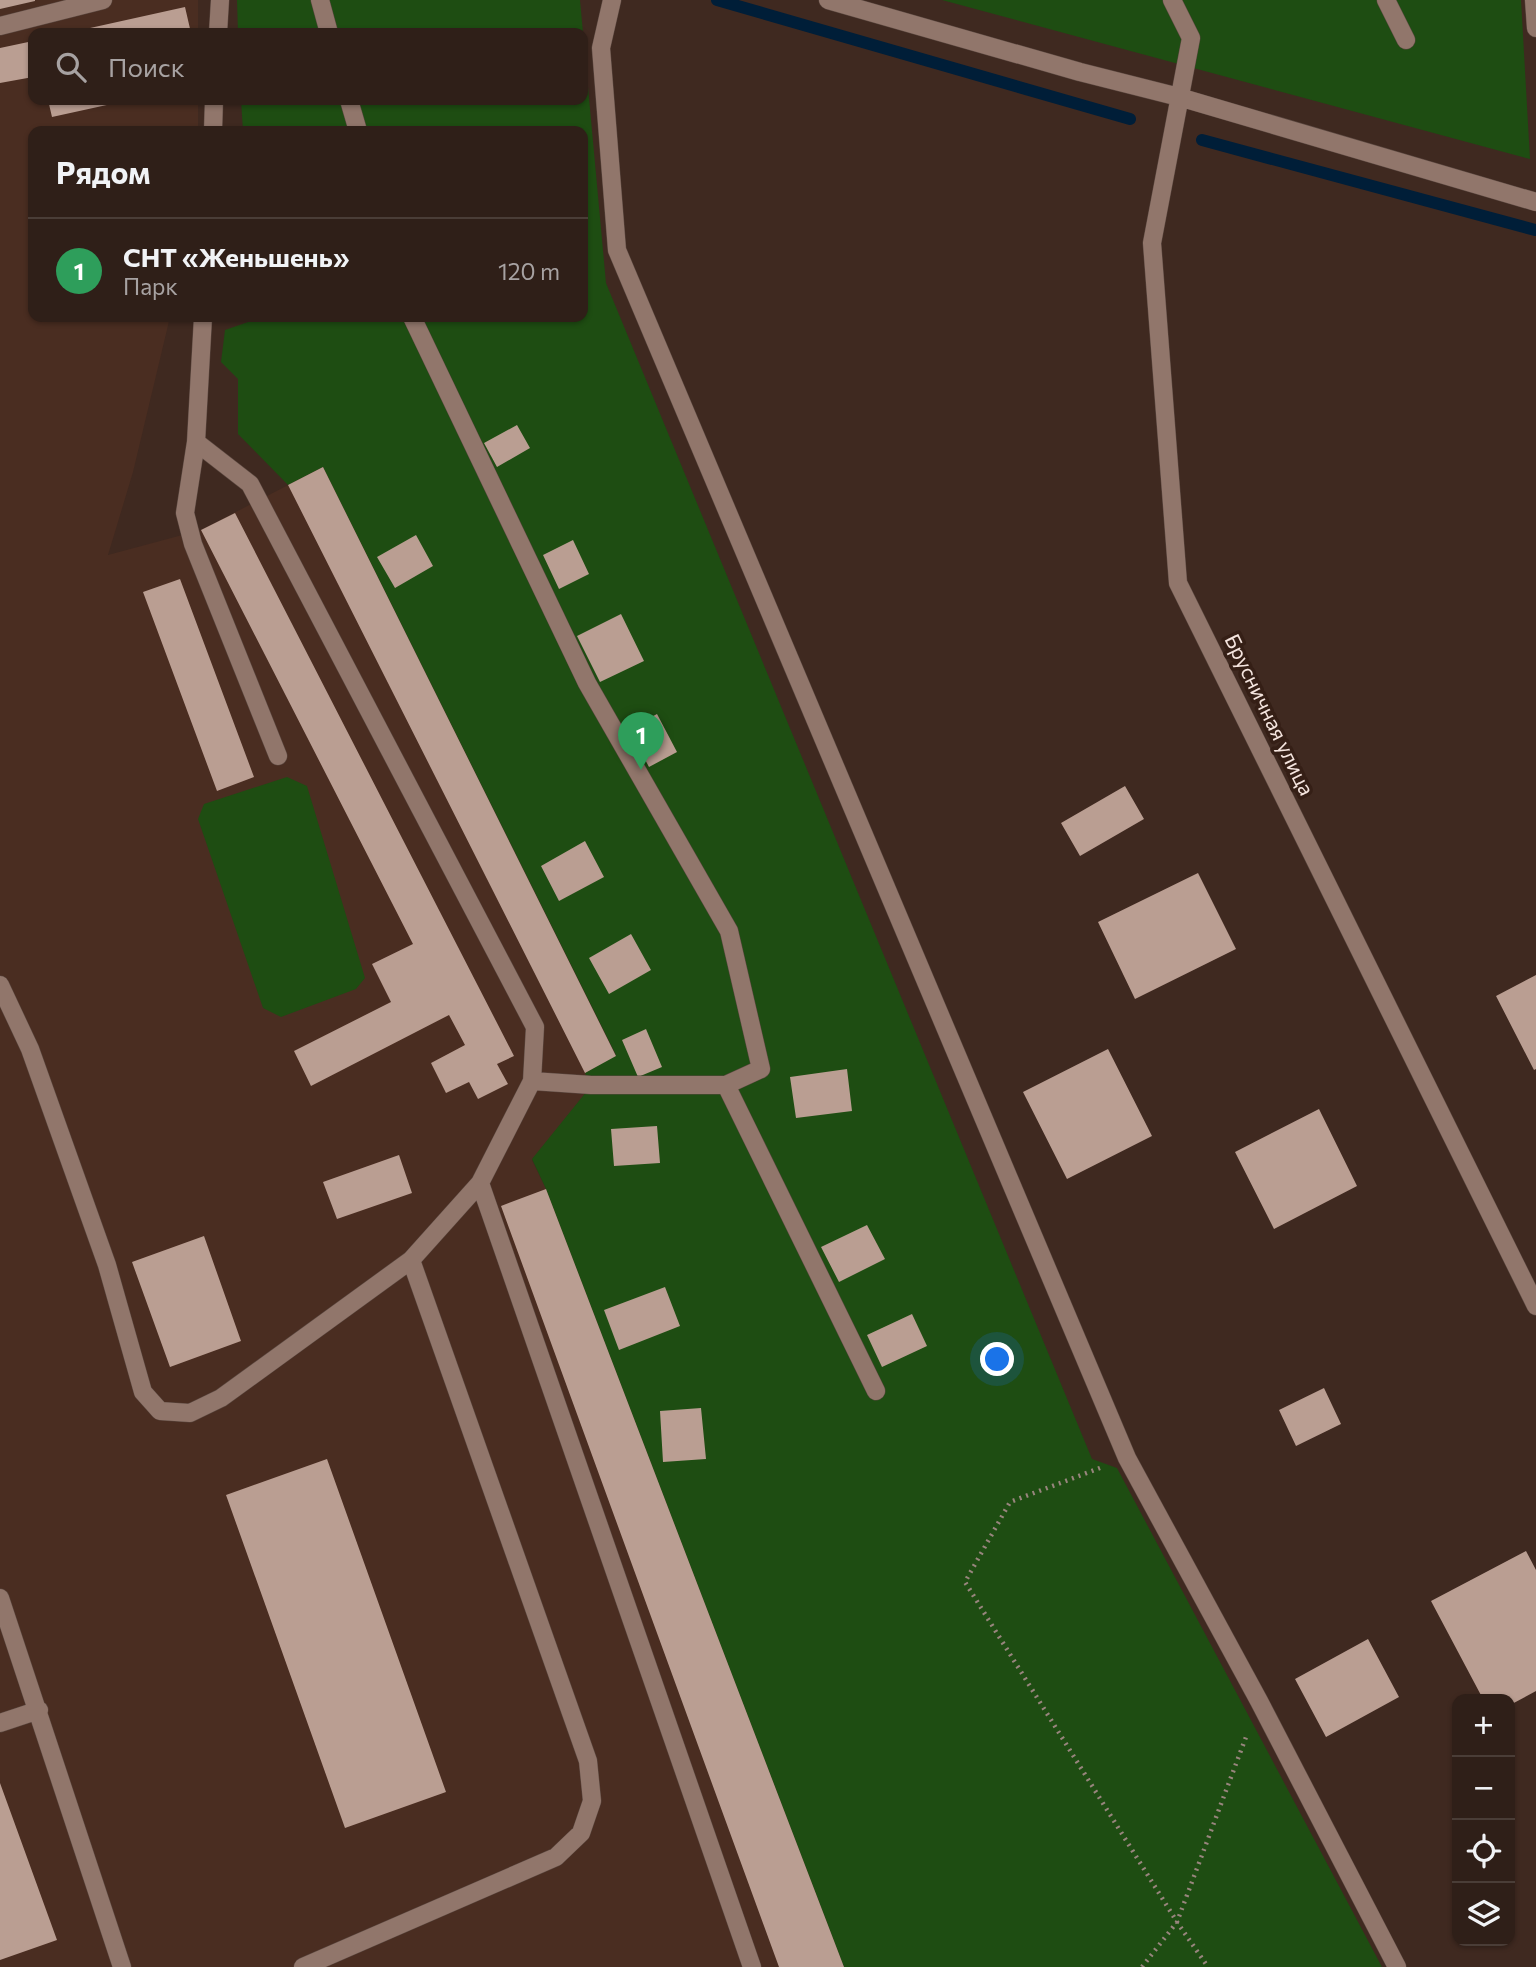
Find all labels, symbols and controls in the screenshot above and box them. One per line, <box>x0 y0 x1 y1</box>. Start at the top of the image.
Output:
search box <box>28 28 588 105</box>
icon: search <box>52 48 90 86</box>
text: Поиск <box>108 51 185 82</box>
text: Рядом <box>56 153 150 190</box>
text: СНТ «Женьшень» <box>123 241 349 272</box>
text: 1 <box>74 257 84 285</box>
text: 120 m <box>498 257 560 285</box>
text: Парк <box>123 272 178 300</box>
street label: Брусничная улица <box>1220 630 1320 799</box>
pin: 1 <box>618 712 664 770</box>
your location <box>980 1342 1014 1376</box>
map controls <box>1452 1694 1515 1946</box>
button: + <box>1452 1694 1515 1757</box>
button: − <box>1452 1757 1515 1820</box>
button: locate <box>1452 1820 1515 1883</box>
button: layers <box>1452 1883 1515 1946</box>

